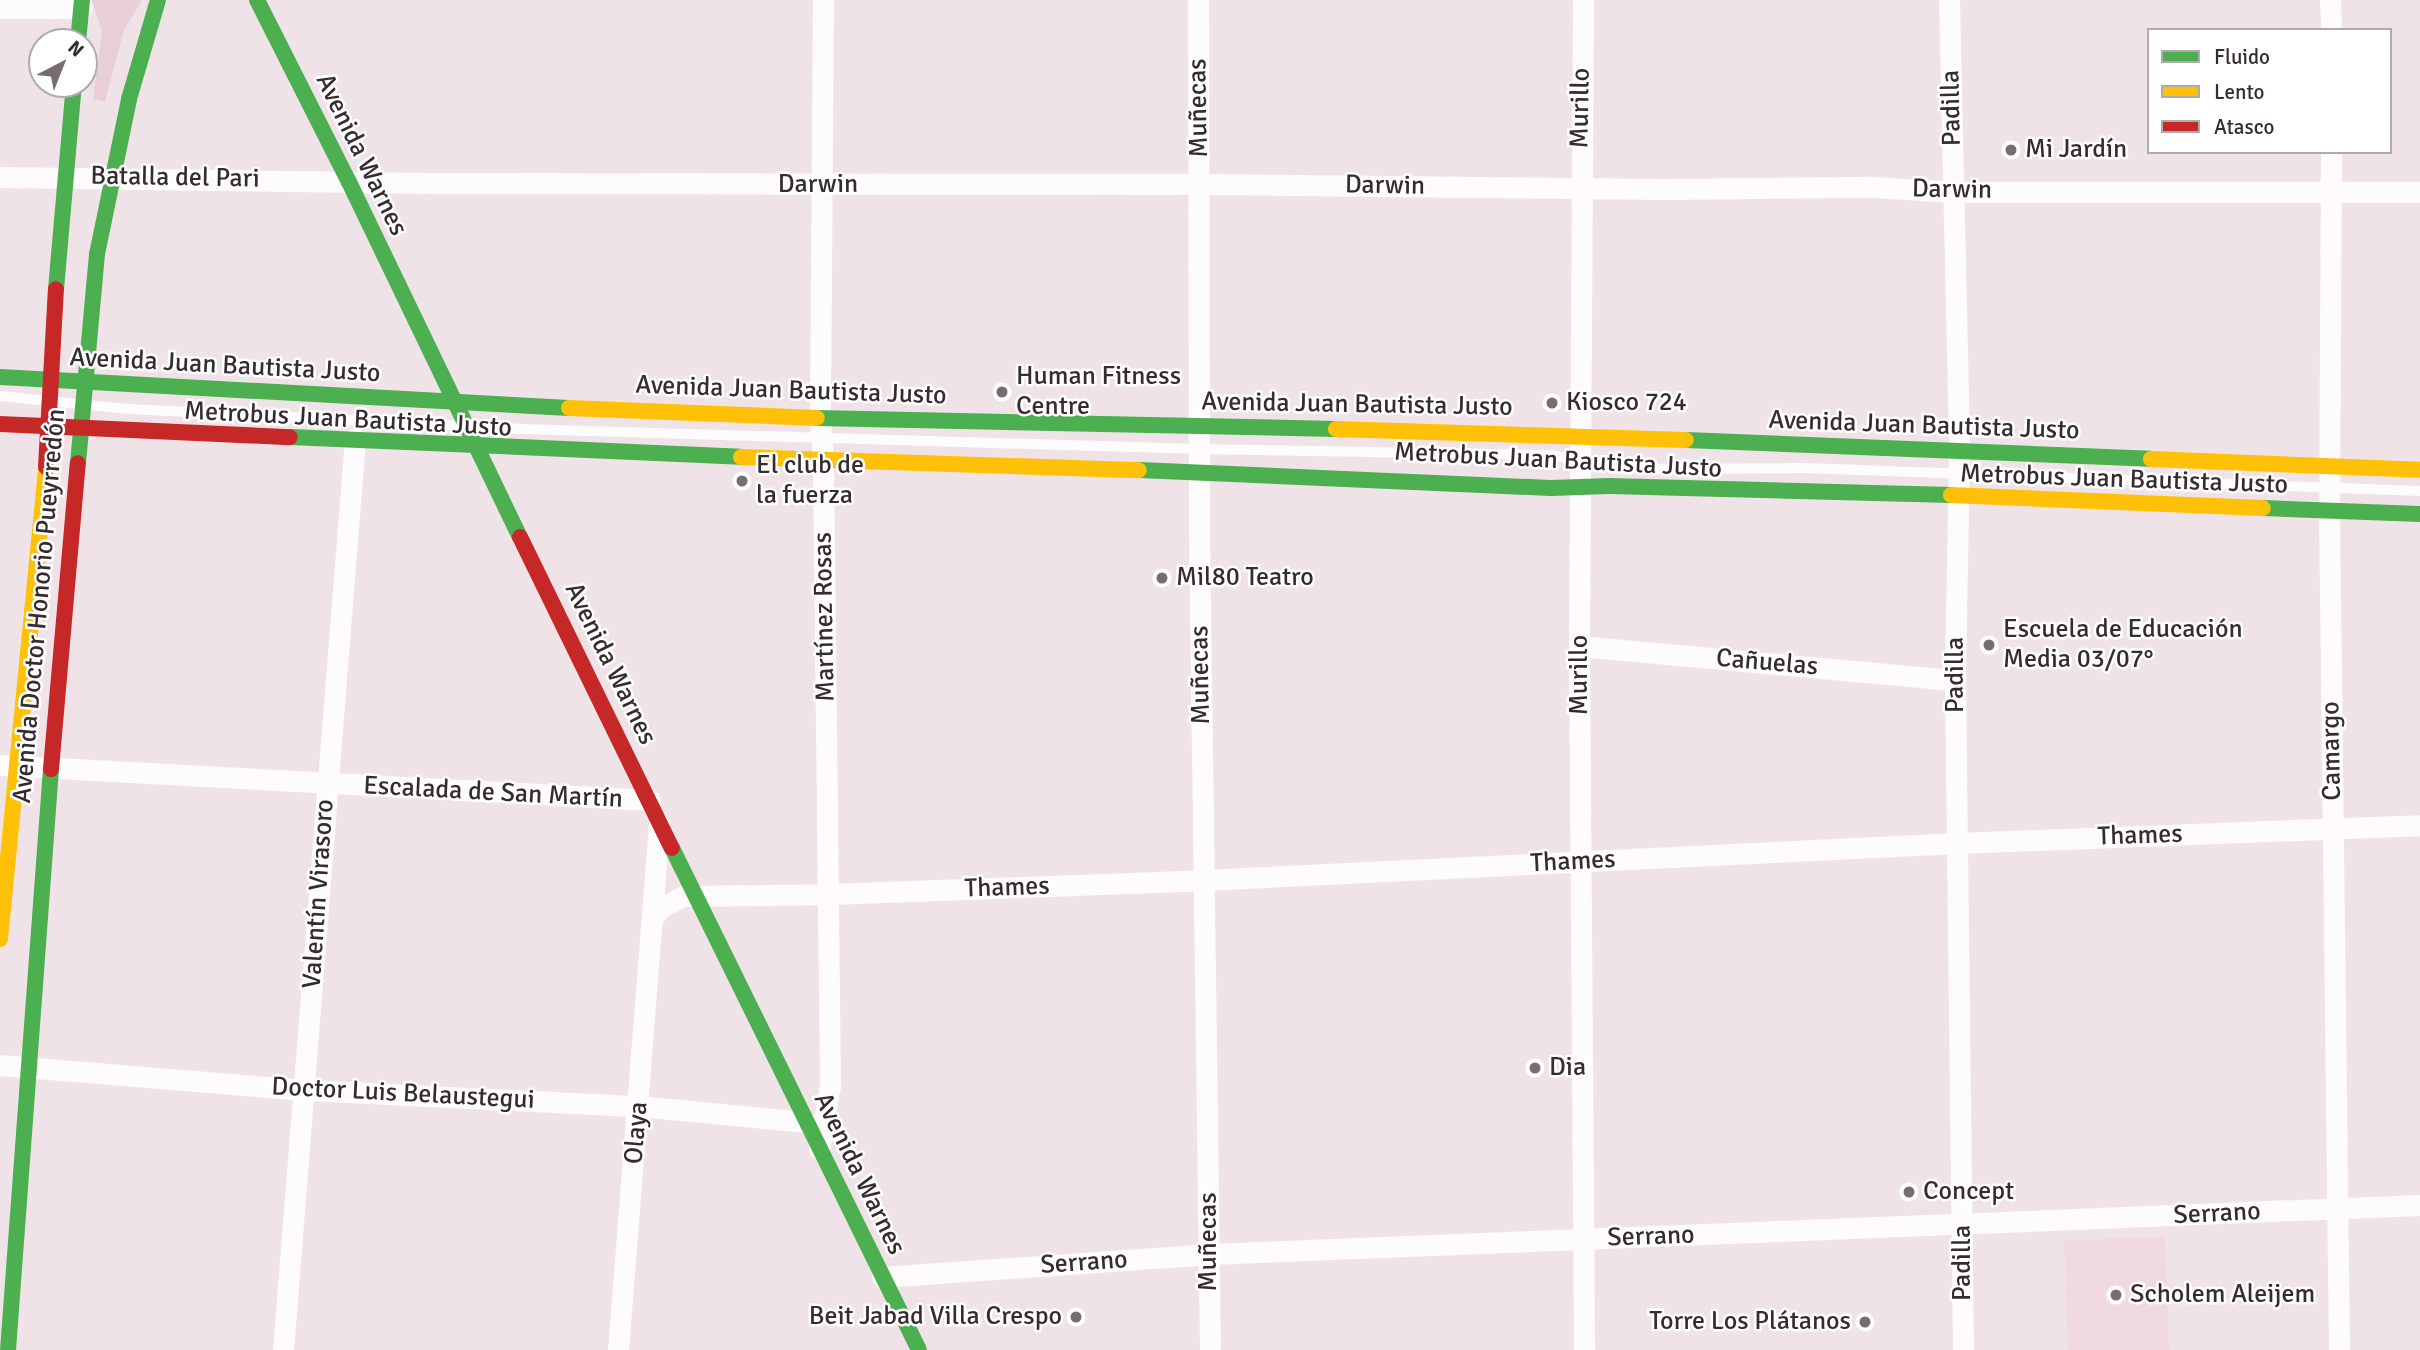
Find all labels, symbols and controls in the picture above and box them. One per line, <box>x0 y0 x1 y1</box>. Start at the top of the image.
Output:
north arrow <box>28 28 98 98</box>
legend <box>2147 28 2392 154</box>
text: N <box>63 36 89 62</box>
text: Fluido <box>2214 44 2270 70</box>
street label: Muñecas <box>1183 58 1215 158</box>
street label: Murillo <box>1565 67 1597 149</box>
street label: Avenida Warnes <box>308 69 414 241</box>
street label: Padilla <box>1936 70 1968 146</box>
text: Lento <box>2214 79 2264 105</box>
text: Atasco <box>2214 114 2274 140</box>
place label: Mi Jardín <box>2025 134 2127 166</box>
marker: Mi Jardín <box>2003 142 2019 158</box>
street label: Batalla del Pari <box>90 161 260 195</box>
street label: Darwin <box>778 169 858 201</box>
street label: Darwin <box>1345 170 1425 202</box>
street label: Darwin <box>1912 174 1992 206</box>
street label: Avenida Juan Bautista Justo <box>69 342 381 390</box>
place label: Human Fitness Centre <box>1016 361 1181 422</box>
street label: Avenida Juan Bautista Justo <box>635 370 947 412</box>
marker: Human Fitness Centre <box>994 384 1010 400</box>
street label: Avenida Juan Bautista Justo <box>1201 387 1513 423</box>
place label: Kiosco 724 <box>1566 387 1687 419</box>
marker: Kiosco 724 <box>1544 395 1560 411</box>
street label: Metrobus Juan Bautista Justo <box>183 396 513 444</box>
street label: Avenida Juan Bautista Justo <box>1768 405 2080 447</box>
street label: Avenida Doctor Honorio Pueyrredón <box>7 408 73 804</box>
street label: Metrobus Juan Bautista Justo <box>1393 437 1723 485</box>
place label: El club de la fuerza <box>756 450 864 512</box>
street label: Metrobus Juan Bautista Justo <box>1959 459 2289 501</box>
marker: El club de la fuerza <box>734 473 750 489</box>
street label: Martínez Rosas <box>808 532 842 702</box>
place label: Mil80 Teatro <box>1176 562 1314 594</box>
marker: Mil80 Teatro <box>1154 570 1170 586</box>
street label: Avenida Warnes <box>557 578 663 750</box>
place label: Escuela de Educación Media 03/07° <box>2003 614 2243 676</box>
street label: Muñecas <box>1185 625 1217 725</box>
street label: Murillo <box>1564 635 1596 715</box>
street label: Padilla <box>1940 637 1972 713</box>
marker: Escuela de Educación Media 03/07° <box>1981 637 1997 653</box>
street label: Cañuelas <box>1715 643 1819 683</box>
street label: Camargo <box>2316 701 2348 801</box>
street label: Escalada de San Martín <box>362 771 624 815</box>
street label: Valentín Virasoro <box>297 798 341 990</box>
street label: Thames <box>2097 819 2183 853</box>
street label: Thames <box>1530 844 1616 880</box>
street label: Thames <box>964 871 1050 905</box>
place label: Dia <box>1549 1052 1586 1084</box>
marker: Dia <box>1527 1060 1543 1076</box>
street label: Doctor Luis Belaustegui <box>271 1072 535 1116</box>
street label: Avenida Warnes <box>806 1088 912 1260</box>
street label: Olaya <box>619 1100 655 1166</box>
place label: Concept <box>1923 1176 2014 1208</box>
marker: Concept <box>1901 1184 1917 1200</box>
street label: Muñecas <box>1193 1192 1225 1292</box>
street label: Serrano <box>2173 1196 2261 1232</box>
street label: Serrano <box>1607 1220 1695 1254</box>
street label: Padilla <box>1947 1225 1979 1301</box>
street label: Serrano <box>1039 1244 1129 1282</box>
place label: Scholem Aleijem <box>2130 1279 2315 1311</box>
marker: Scholem Aleijem <box>2108 1287 2124 1303</box>
place label: Beit Jabad Villa Crespo <box>809 1301 1062 1333</box>
place label: Torre Los Plátanos <box>1649 1306 1851 1338</box>
marker: Beit Jabad Villa Crespo <box>1068 1309 1084 1325</box>
marker: Torre Los Plátanos <box>1857 1314 1873 1330</box>

